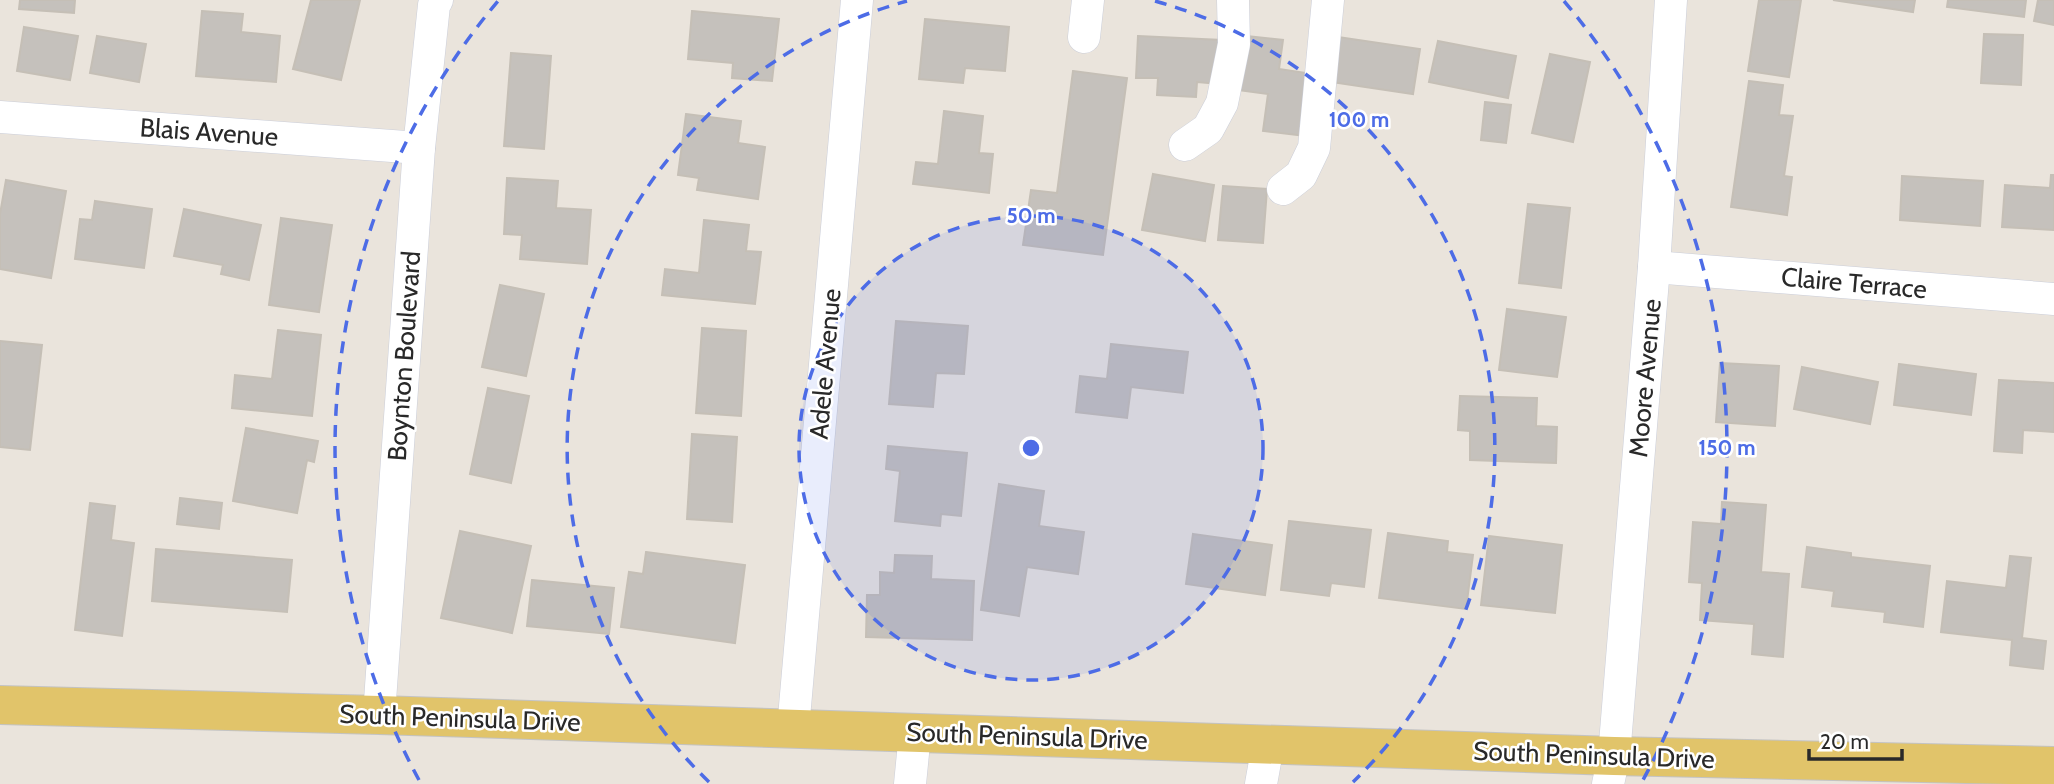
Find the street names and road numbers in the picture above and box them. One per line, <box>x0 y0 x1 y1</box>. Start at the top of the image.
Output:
street label: Blais Avenue <box>139 111 279 153</box>
street label: Boynton Boulevard <box>381 250 427 462</box>
street label: Claire Terrace <box>1780 261 1928 305</box>
street label: Adele Avenue <box>802 287 848 441</box>
street label: Moore Avenue <box>1622 297 1668 459</box>
street label: South Peninsula Drive <box>339 698 581 738</box>
street label: South Peninsula Drive <box>906 716 1148 756</box>
street label: South Peninsula Drive <box>1473 735 1715 775</box>

